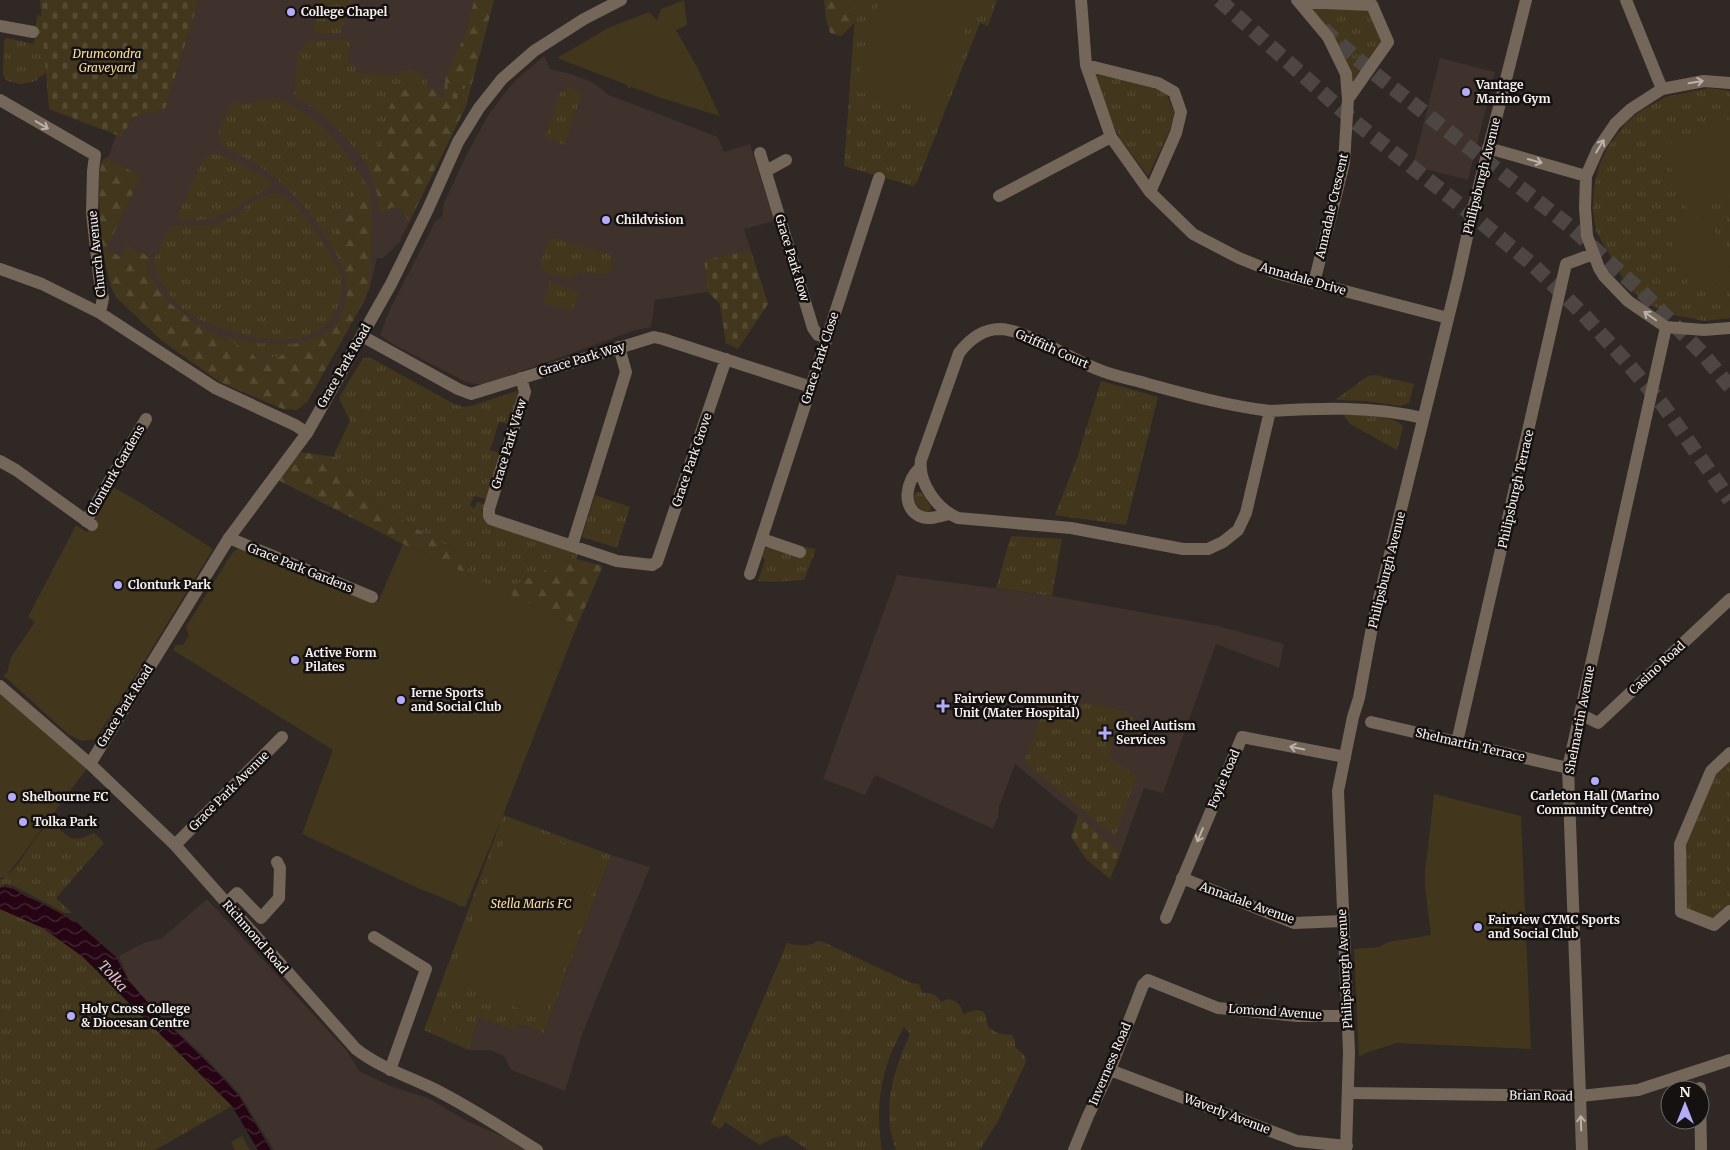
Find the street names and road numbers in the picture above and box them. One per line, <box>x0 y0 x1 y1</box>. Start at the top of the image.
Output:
street label: Philipsburgh Avenue <box>1460 116 1503 236</box>
street label: Annadale Crescent <box>1312 152 1351 261</box>
street label: Church Avenue <box>85 210 108 298</box>
street label: Grace Park Row <box>772 213 813 304</box>
street label: Annadale Drive <box>1257 259 1348 298</box>
street label: Grace Park Close <box>798 310 841 406</box>
street label: Grace Park Road <box>314 321 374 410</box>
street label: Griffith Court <box>1013 326 1091 371</box>
street label: Grace Park Way <box>537 338 627 379</box>
street label: Grace Park View <box>488 396 530 491</box>
street label: Grace Park Grove <box>668 411 715 509</box>
street label: Clonturk Gardens <box>84 422 148 517</box>
street label: Philipsburgh Terrace <box>1495 428 1536 550</box>
street label: Philipsburgh Avenue <box>1365 510 1408 630</box>
street label: Grace Park Gardens <box>245 540 355 596</box>
street label: Casino Road <box>1626 638 1688 697</box>
street label: Grace Park Road <box>93 662 156 750</box>
street label: Shelmartin Avenue <box>1562 664 1597 775</box>
street label: Shelmartin Terrace <box>1414 725 1526 764</box>
street label: Foyle Road <box>1204 747 1243 810</box>
street label: Grace Park Avenue <box>186 748 272 834</box>
street label: Annadale Avenue <box>1197 878 1297 927</box>
street label: Richmond Road <box>220 897 291 976</box>
street label: Philipsburgh Avenue <box>1334 909 1355 1029</box>
street label: Lomond Avenue <box>1228 1001 1322 1022</box>
street label: Inverness Road <box>1085 1020 1134 1107</box>
street label: Brian Road <box>1509 1087 1573 1104</box>
street label: Waverly Avenue <box>1181 1090 1272 1137</box>

